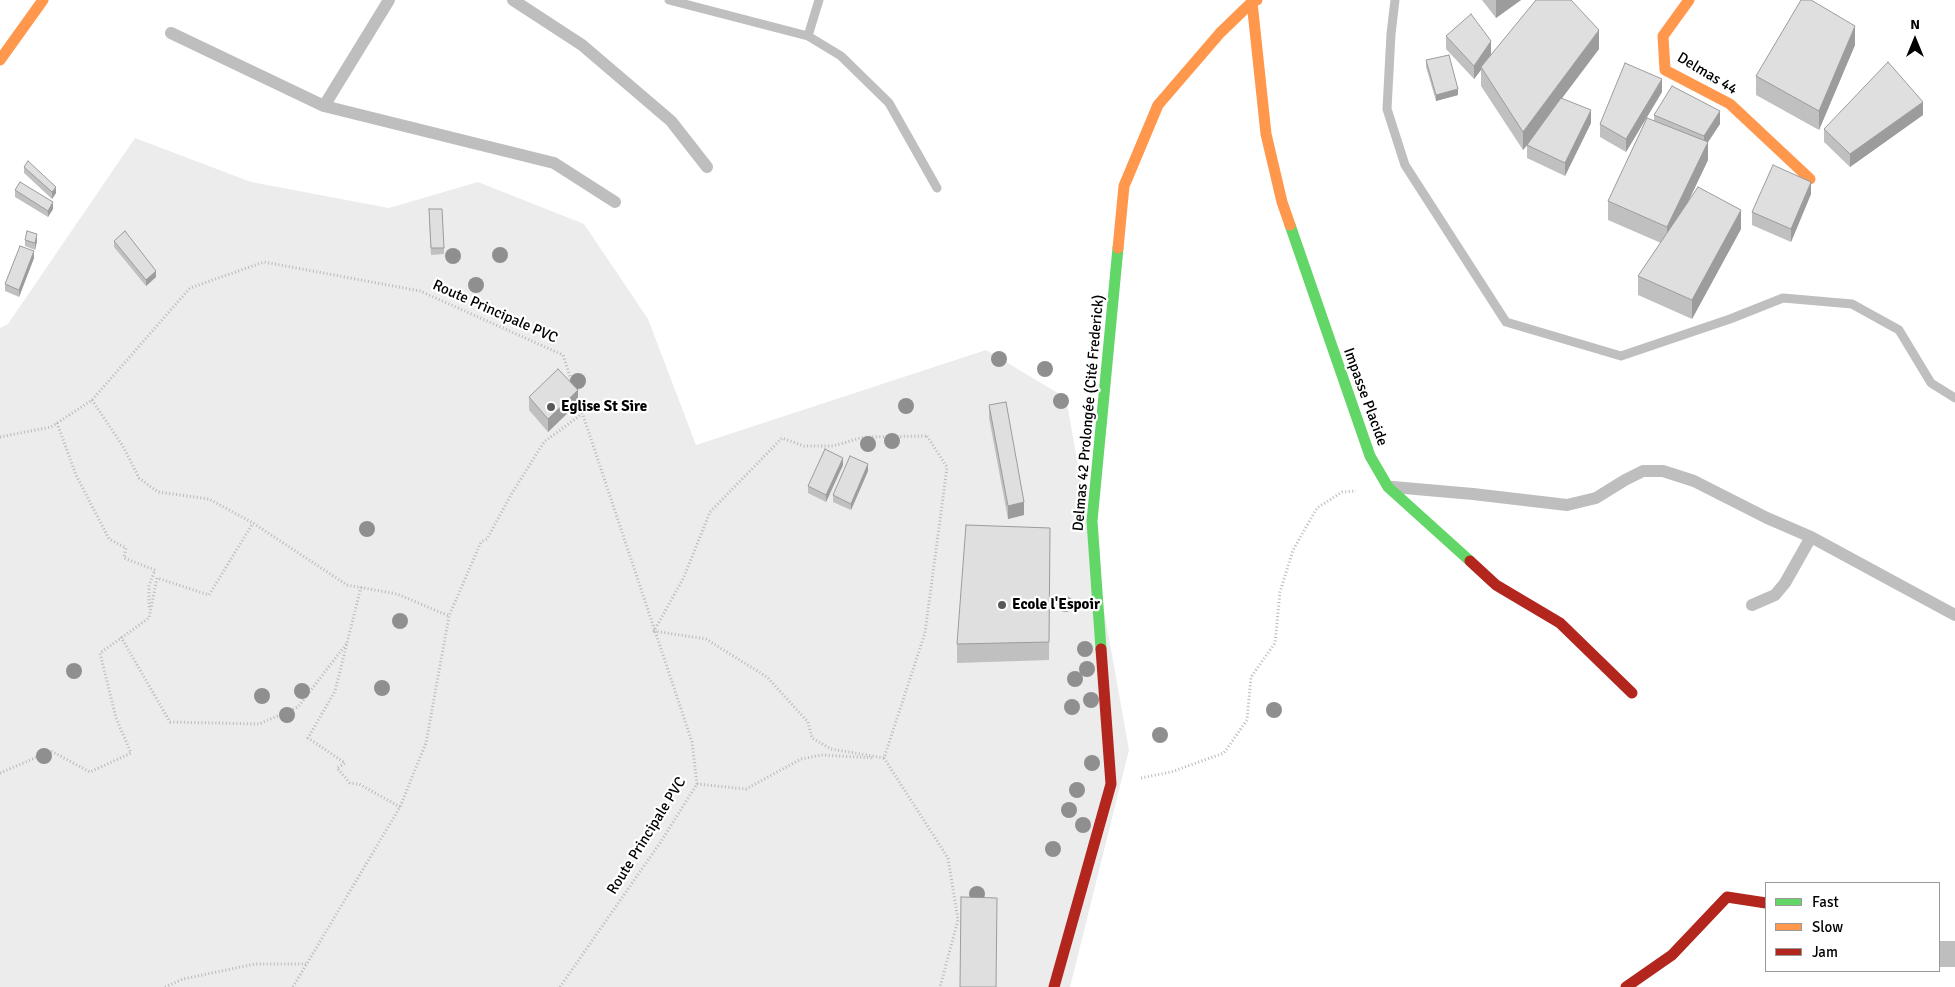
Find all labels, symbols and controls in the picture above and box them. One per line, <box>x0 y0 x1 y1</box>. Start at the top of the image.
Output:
north arrow <box>1890 15 1940 65</box>
text: N <box>1910 16 1920 33</box>
street label: Delmas 44 <box>1674 49 1740 99</box>
street label: Route Principale PVC <box>430 276 560 348</box>
street label: Delmas 42 Prolongée (Cité Frederick) <box>1070 294 1108 532</box>
street label: Impasse Placide <box>1339 345 1391 449</box>
place label: Eglise St Sire <box>561 398 647 416</box>
marker: Eglise St Sire <box>545 401 557 413</box>
place label: Ecole l'Espoir <box>1012 596 1100 614</box>
marker: Ecole l'Espoir <box>996 599 1008 611</box>
street label: Route Principale PVC <box>604 774 690 898</box>
legend <box>1765 882 1940 972</box>
text: Fast <box>1812 893 1839 911</box>
text: Slow <box>1812 918 1843 936</box>
text: Jam <box>1812 943 1838 961</box>

